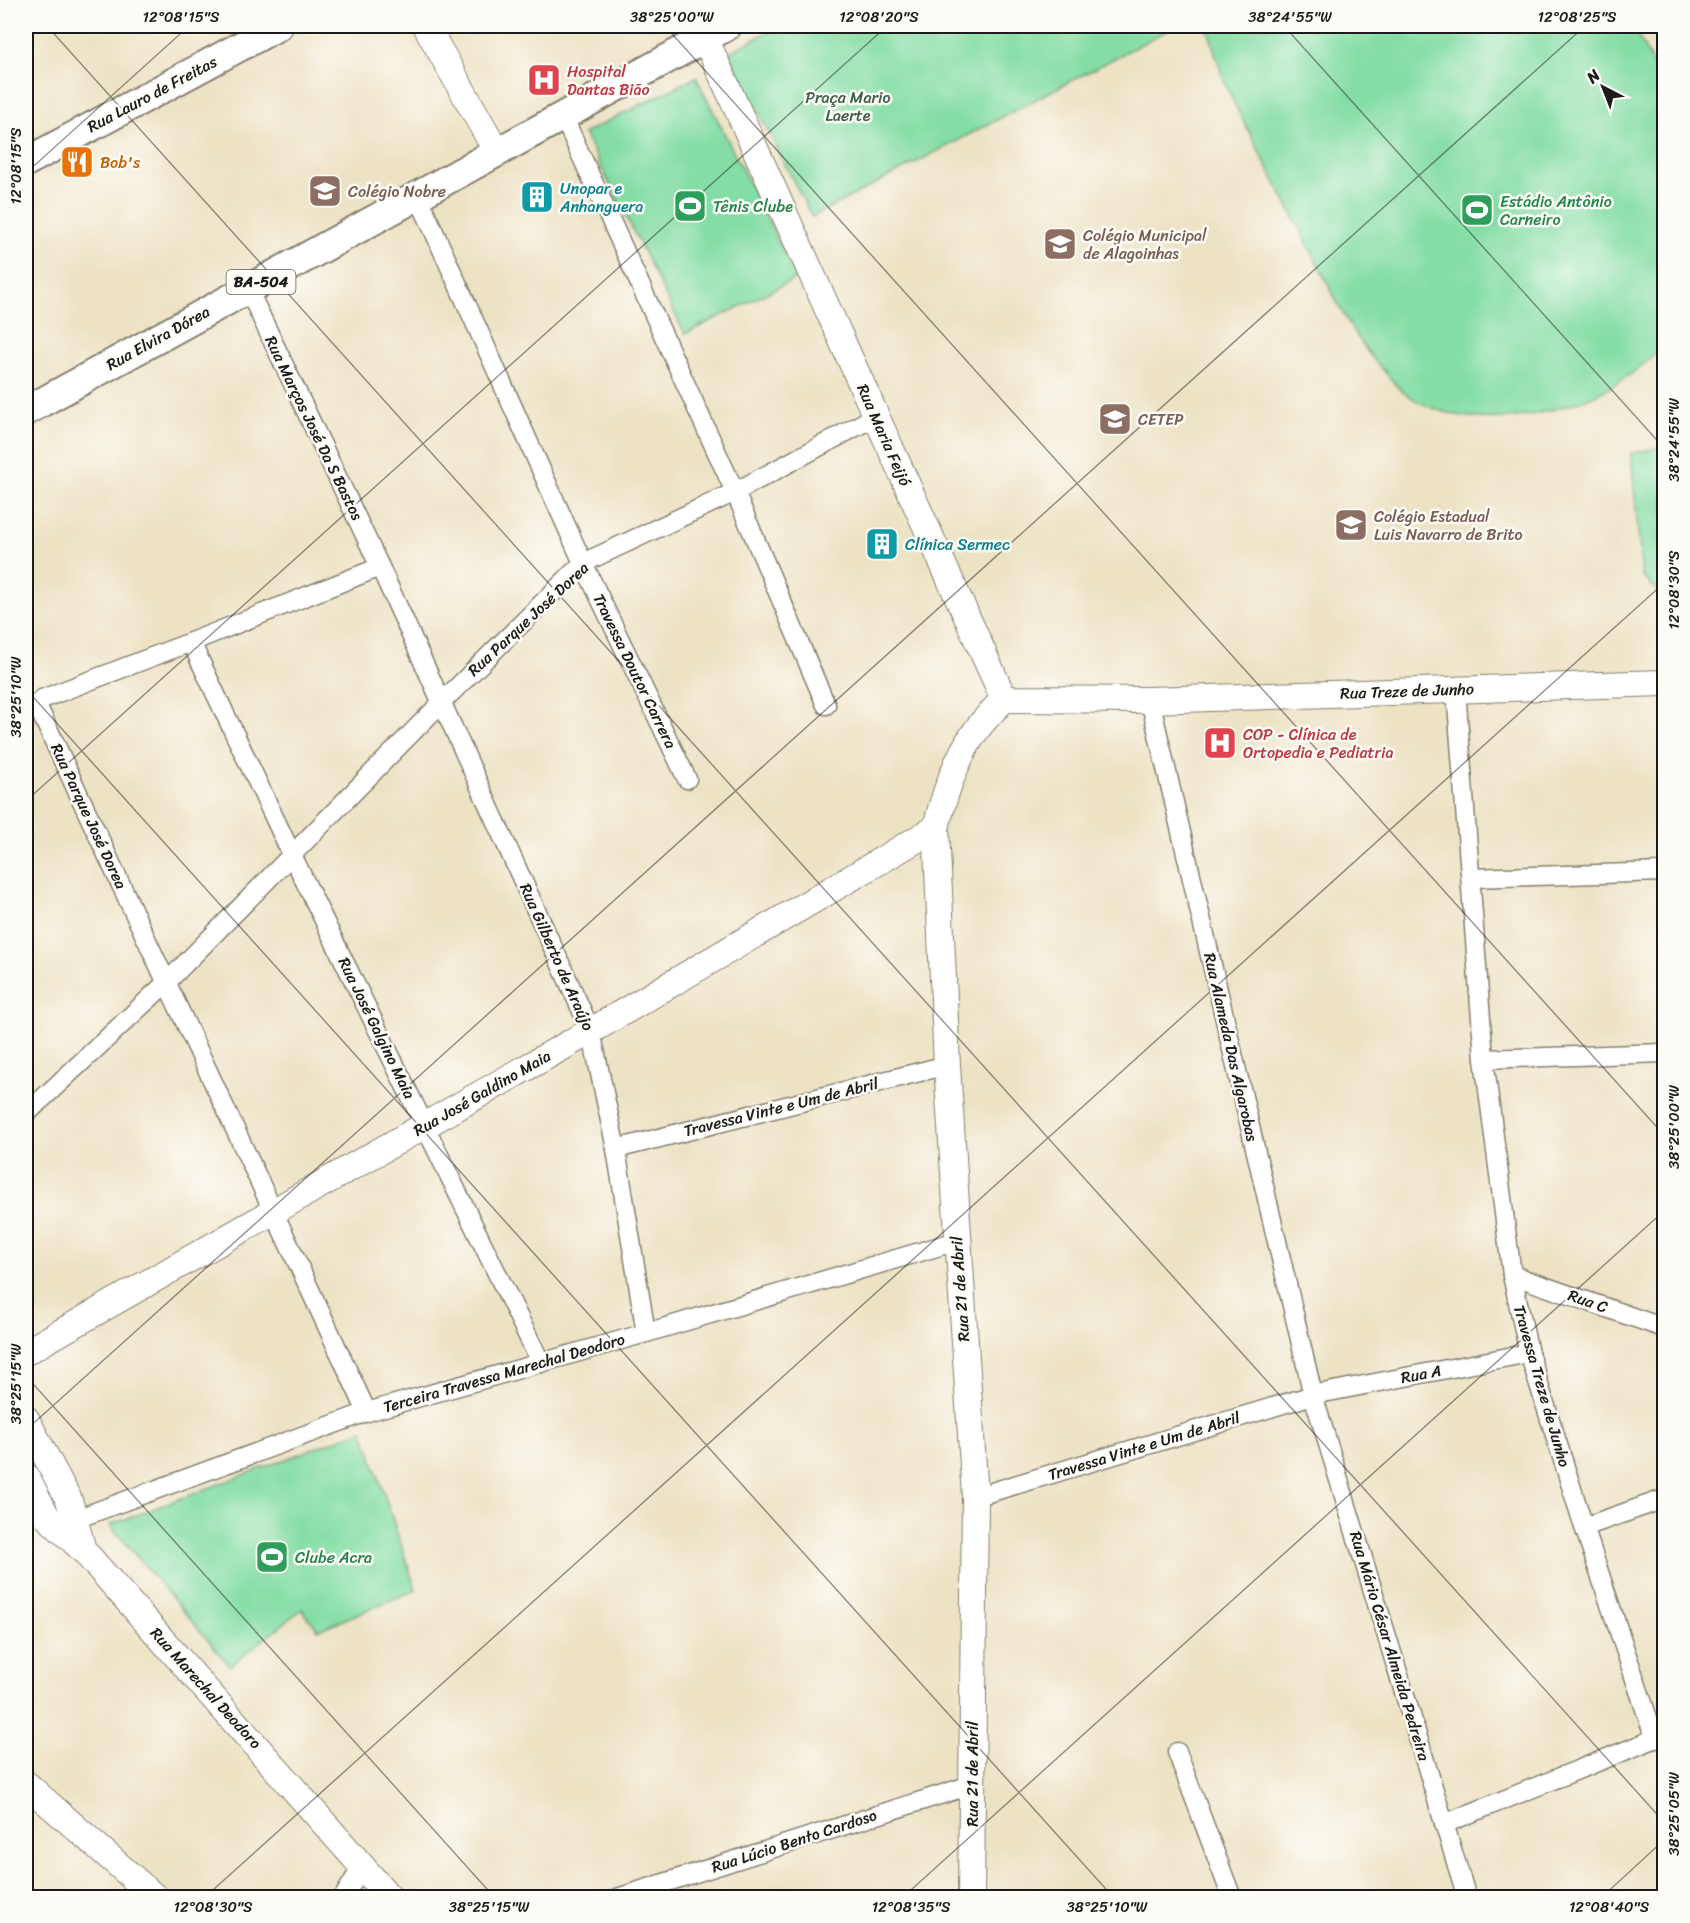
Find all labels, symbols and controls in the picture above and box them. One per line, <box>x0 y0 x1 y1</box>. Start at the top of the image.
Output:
text: 12°08'15"S <box>143 4 220 30</box>
text: 38°25'00"W <box>630 4 714 30</box>
text: 12°08'20"S <box>839 4 919 30</box>
text: 38°24'55"W <box>1248 4 1332 30</box>
text: 12°08'25"S <box>1537 4 1617 30</box>
street label: Rua Lauro de Freitas <box>82 47 223 141</box>
place label: Hospital Dantas Bião <box>567 57 650 104</box>
north arrow <box>1573 57 1633 117</box>
text: N <box>1579 61 1608 91</box>
hospital icon: Hospital Dantas Bião <box>526 62 562 98</box>
park label: Praça Mario Laerte <box>805 83 891 130</box>
text: 12°08'15"S <box>3 127 29 204</box>
restaurant icon: Bob's <box>59 144 95 180</box>
place label: Bob's <box>100 148 141 177</box>
school or university icon: Colégio Nobre <box>307 173 343 209</box>
place label: Unopar e Anhanguera <box>559 174 643 221</box>
place label: Colégio Nobre <box>348 177 446 206</box>
building icon: Unopar e Anhanguera <box>519 179 555 215</box>
place label: Estádio Antônio Carneiro <box>1500 187 1612 234</box>
sports icon: Tênis Clube <box>672 188 708 224</box>
place label: Tênis Clube <box>713 192 793 221</box>
sports icon: Estádio Antônio Carneiro <box>1459 192 1495 228</box>
place label: Colégio Municipal de Alagoinhas <box>1083 221 1207 268</box>
school or university icon: Colégio Municipal de Alagoinhas <box>1042 226 1078 262</box>
road number: BA-504 <box>226 270 296 294</box>
street label: Rua Elvira Dórea <box>101 297 215 379</box>
street label: Rua Marços José Da S Bastos <box>257 331 372 526</box>
street label: Rua Maria Feijó <box>848 379 920 492</box>
text: 38°24'55"W <box>1661 398 1687 482</box>
school or university icon: CETEP <box>1097 401 1133 437</box>
place label: CETEP <box>1138 405 1184 434</box>
place label: Colégio Estadual Luis Navarro de Brito <box>1374 502 1523 549</box>
school or university icon: Colégio Estadual Luis Navarro de Brito <box>1333 507 1369 543</box>
building icon: Clínica Sermec <box>864 526 900 562</box>
place label: Clínica Sermec <box>905 530 1010 559</box>
text: 12°08'30"S <box>1661 550 1687 629</box>
street label: Rua Parque José Dorea <box>460 554 596 684</box>
street label: Travessa Doutor Carrera <box>585 588 685 754</box>
text: 38°25'10"W <box>3 656 29 737</box>
street label: Rua Treze de Junho <box>1340 674 1474 708</box>
place label: COP - Clínica de Ortopedia e Pediatria <box>1243 720 1393 767</box>
hospital icon: COP - Clínica de Ortopedia e Pediatria <box>1202 725 1238 761</box>
street label: Rua Parque José Dorea <box>42 738 136 894</box>
street label: Rua Gilberto de Araújo <box>511 878 603 1036</box>
street label: Rua Alameda Das Algarobas <box>1195 950 1267 1145</box>
street label: Rua José Galgino Maia <box>330 952 424 1104</box>
street label: Rua José Galdino Maia <box>408 1042 556 1144</box>
street label: Travessa Vinte e Um de Abril <box>681 1069 882 1145</box>
text: 38°25'00"W <box>1661 1085 1687 1169</box>
street label: Rua 21 de Abril <box>942 1235 978 1343</box>
street label: Rua C <box>1564 1281 1612 1321</box>
street label: Travessa Treze de Junho <box>1505 1301 1579 1471</box>
street label: Terceira Travessa Marechal Deodoro <box>380 1325 628 1421</box>
text: 38°25'15"W <box>3 1343 29 1424</box>
street label: Rua A <box>1398 1356 1444 1392</box>
street label: Travessa Vinte e Um de Abril <box>1044 1403 1244 1489</box>
street label: Rua Mário César Almeida Pedreira <box>1341 1527 1439 1765</box>
sports icon: Clube Acra <box>254 1539 290 1575</box>
place label: Clube Acra <box>295 1543 372 1572</box>
street label: Rua Marechal Deodoro <box>143 1620 269 1756</box>
street label: Rua 21 de Abril <box>958 1721 987 1827</box>
text: 38°25'05"W <box>1661 1772 1687 1856</box>
street label: Rua Lúcio Bento Cardoso <box>708 1801 881 1881</box>
text: 12°08'30"S <box>174 1894 253 1920</box>
text: 38°25'15"W <box>449 1894 530 1920</box>
text: 12°08'35"S <box>872 1894 951 1920</box>
text: 38°25'10"W <box>1067 1894 1148 1920</box>
text: 12°08'40"S <box>1569 1894 1650 1920</box>

